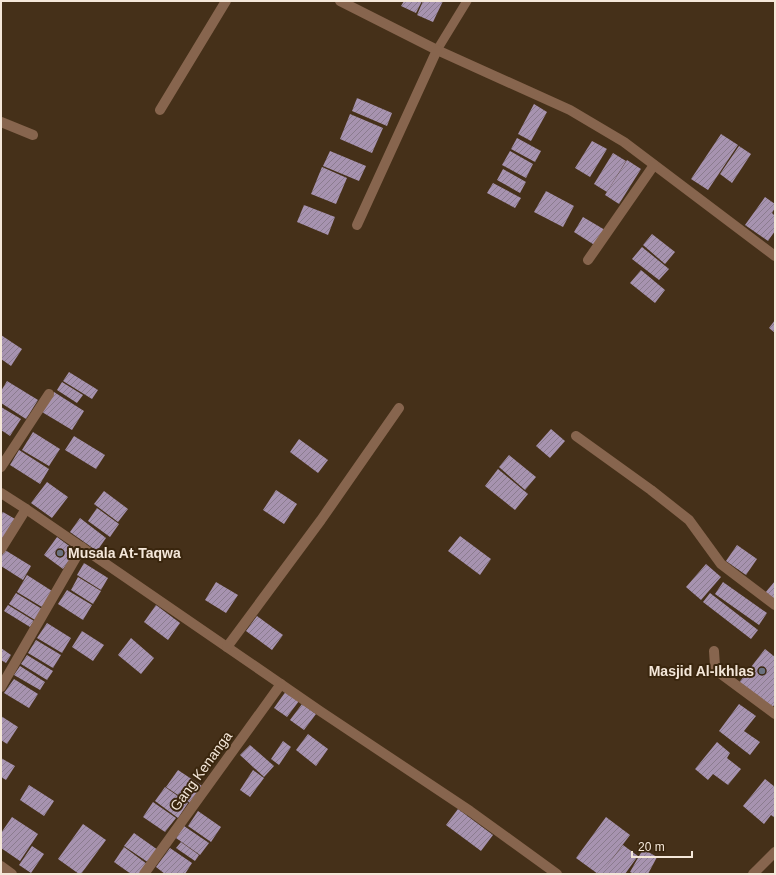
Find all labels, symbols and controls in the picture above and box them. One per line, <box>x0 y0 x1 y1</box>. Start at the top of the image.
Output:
place label: Musala At-Taqwa <box>68 545 181 561</box>
marker: Musala At-Taqwa <box>55 548 65 558</box>
place label: Masjid Al-Ikhlas <box>649 663 754 679</box>
marker: Masjid Al-Ikhlas <box>757 666 767 676</box>
street label: Gang Kenanga <box>167 728 235 814</box>
scale bar <box>632 833 692 859</box>
text: 20 m <box>638 840 665 854</box>

